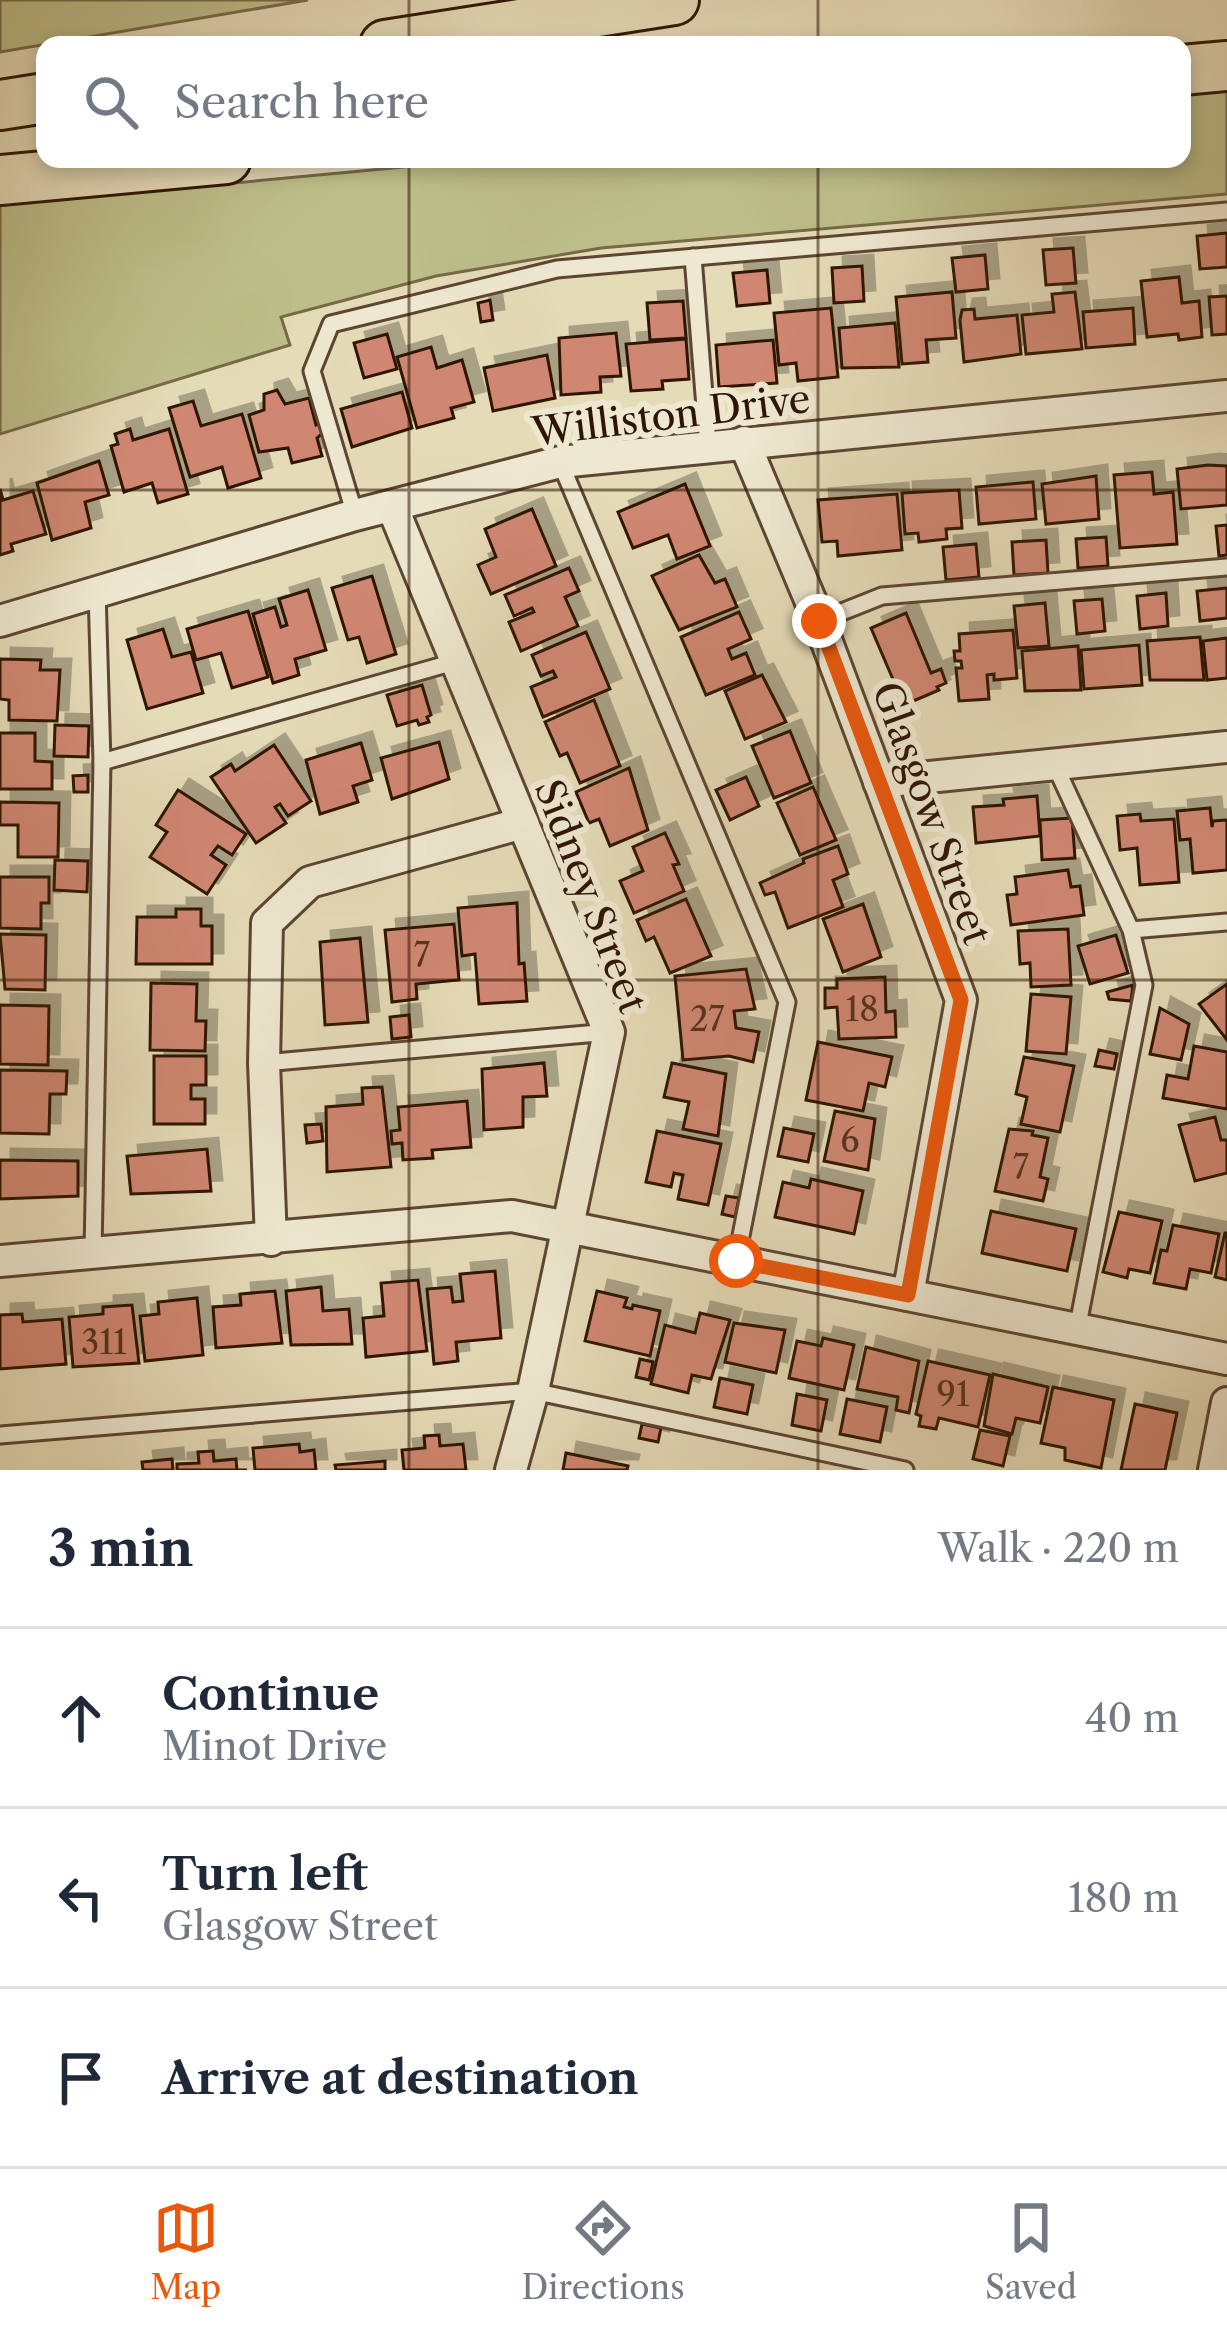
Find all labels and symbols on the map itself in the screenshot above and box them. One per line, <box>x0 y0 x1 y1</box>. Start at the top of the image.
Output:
street label: Williston Drive <box>528 374 813 456</box>
route end <box>792 594 846 648</box>
street label: Glasgow Street <box>862 675 1002 951</box>
street label: Sidney Street <box>525 773 658 1020</box>
house number: 7 <box>414 935 430 976</box>
house number: 18 <box>845 989 879 1030</box>
house number: 27 <box>689 999 725 1040</box>
house number: 6 <box>840 1120 860 1161</box>
house number: 7 <box>1013 1147 1029 1188</box>
route start <box>709 1234 763 1288</box>
house number: 311 <box>81 1322 127 1363</box>
house number: 91 <box>936 1374 970 1415</box>

